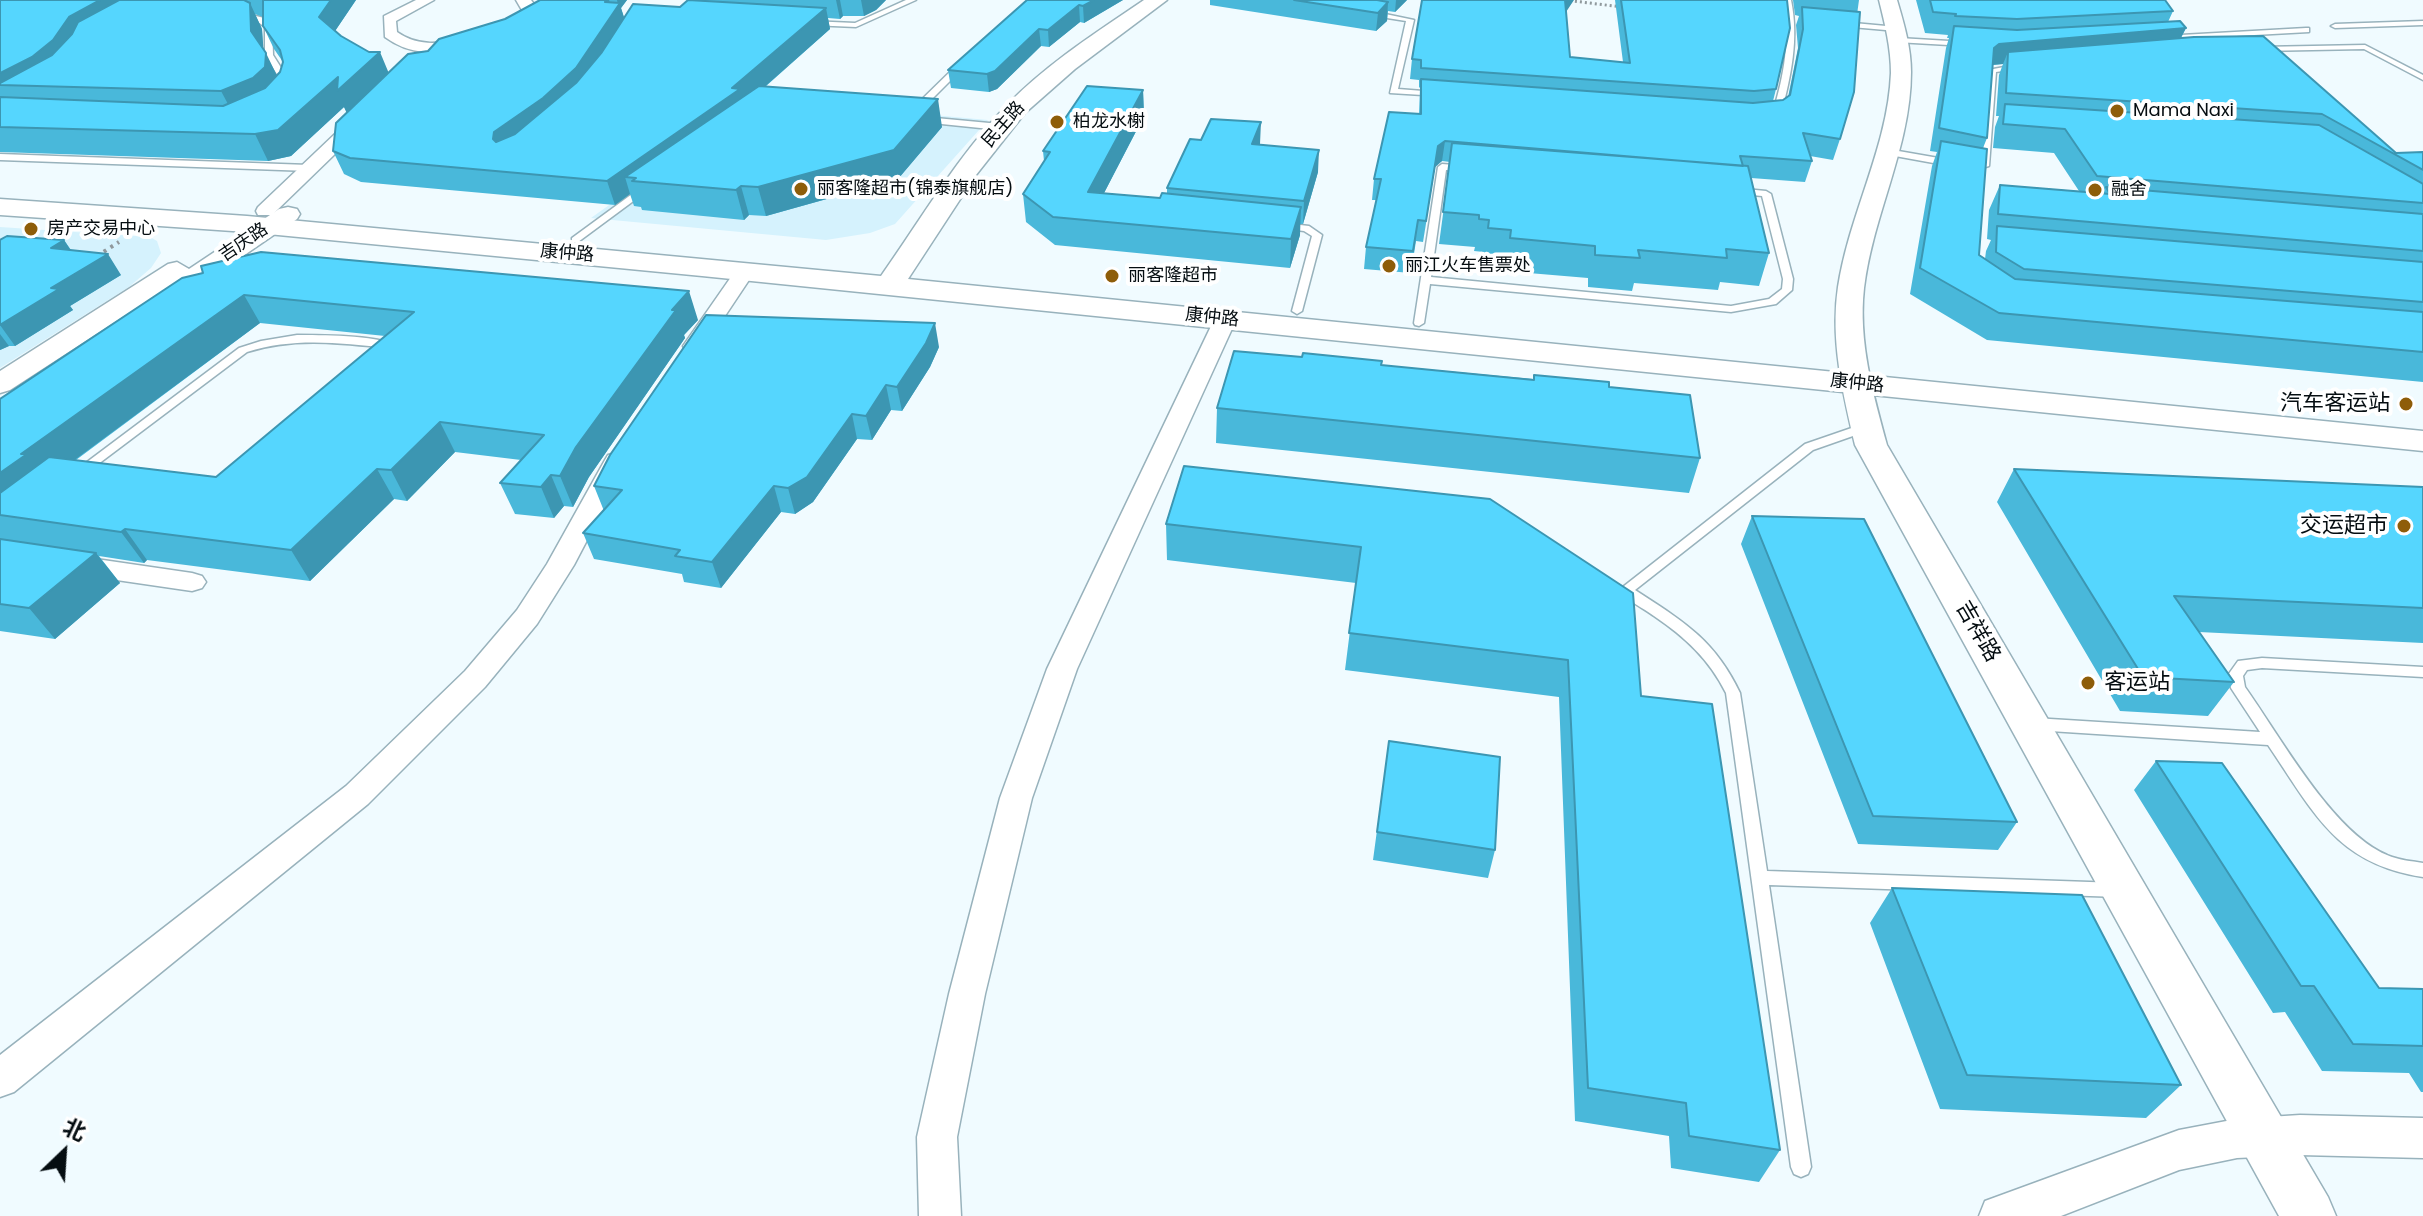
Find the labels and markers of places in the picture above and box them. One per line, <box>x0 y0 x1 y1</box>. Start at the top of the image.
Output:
place label: Mama Naxi <box>2133 100 2234 122</box>
marker: Mama Naxi <box>2108 102 2126 120</box>
place label: 柏龙水榭 <box>1073 111 1145 133</box>
marker: 柏龙水榭 <box>1048 113 1066 131</box>
place label: 丽客隆超市(锦泰旗舰店) <box>817 178 1013 200</box>
place label: 融舍 <box>2111 179 2147 201</box>
marker: 丽客隆超市(锦泰旗舰店) <box>792 180 810 198</box>
marker: 融舍 <box>2086 181 2104 199</box>
place label: 房产交易中心 <box>47 218 155 240</box>
marker: 房产交易中心 <box>22 220 40 238</box>
place label: 丽江火车售票处 <box>1405 255 1531 277</box>
marker: 丽江火车售票处 <box>1380 257 1398 275</box>
place label: 丽客隆超市 <box>1128 265 1218 287</box>
marker: 丽客隆超市 <box>1103 267 1121 285</box>
place label: 汽车客运站 <box>2280 391 2390 417</box>
marker: 汽车客运站 <box>2397 395 2415 413</box>
place label: 交运超市 <box>2300 513 2388 539</box>
marker: 交运超市 <box>2395 517 2413 535</box>
place label: 客运站 <box>2104 670 2170 696</box>
marker: 客运站 <box>2079 674 2097 692</box>

